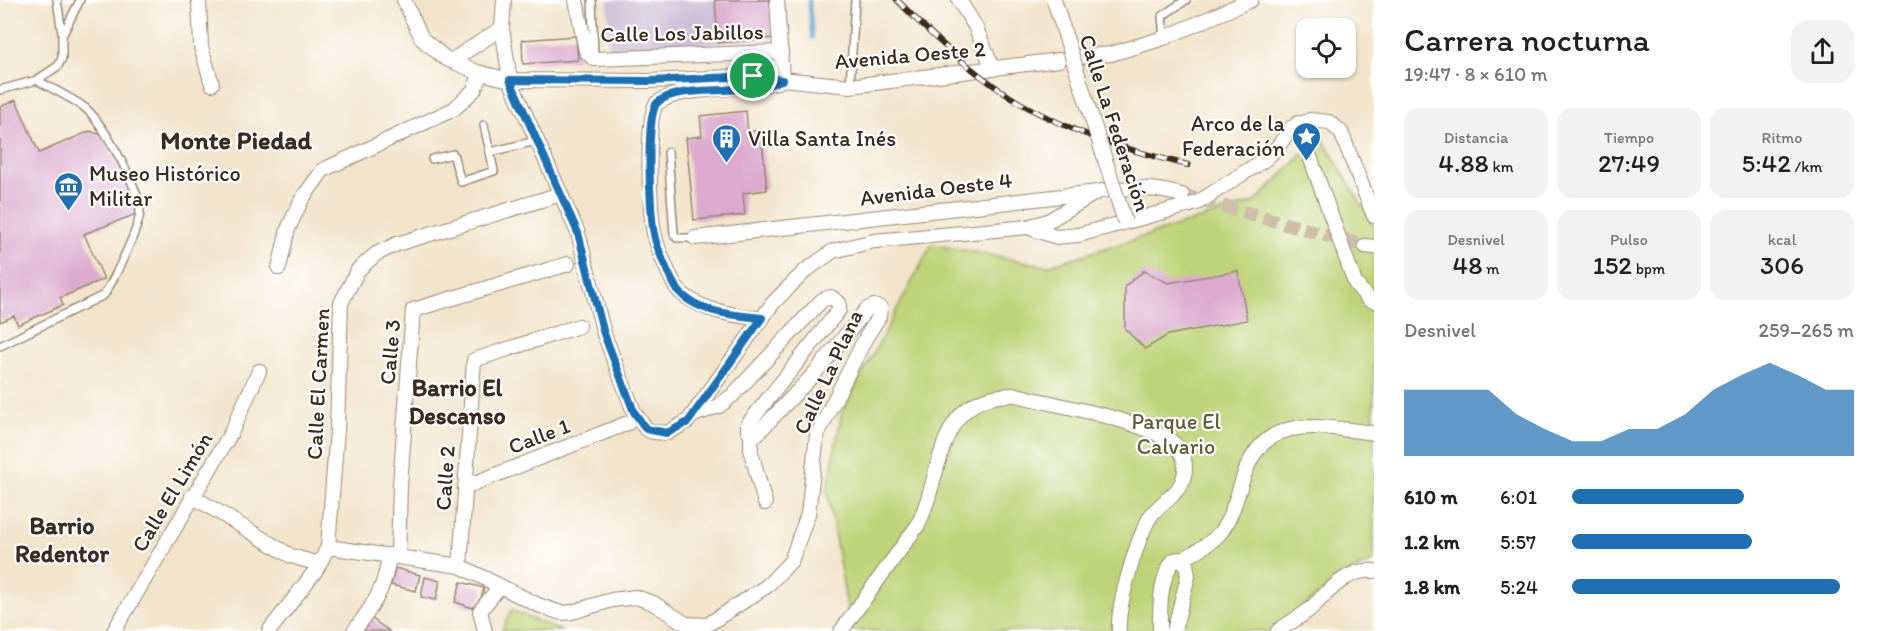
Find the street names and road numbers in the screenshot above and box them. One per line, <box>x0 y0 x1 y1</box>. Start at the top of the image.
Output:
street label: Calle Los Jabillos <box>600 18 764 48</box>
street label: Calle La Federación <box>1074 31 1157 215</box>
street label: Avenida Oeste 2 <box>833 35 987 75</box>
street label: Avenida Oeste 4 <box>858 166 1014 212</box>
street label: Calle La Plana <box>787 305 869 438</box>
street label: Calle El Carmen <box>301 307 335 460</box>
street label: Calle 3 <box>374 318 406 386</box>
street label: Calle 1 <box>504 412 574 460</box>
street label: Calle El Limón <box>126 427 218 557</box>
street label: Calle 2 <box>429 444 461 511</box>

